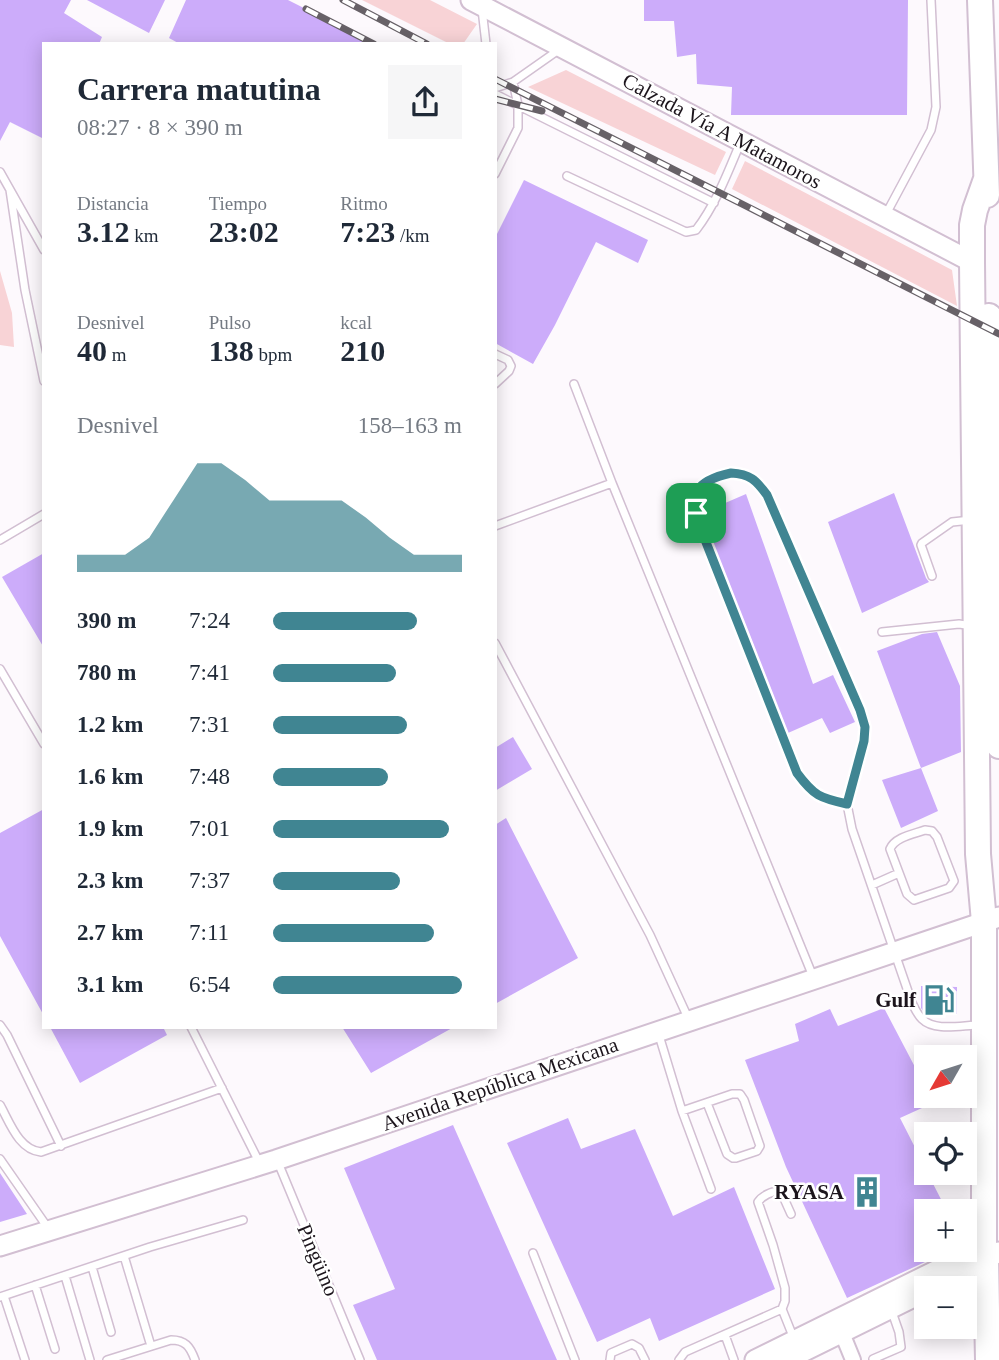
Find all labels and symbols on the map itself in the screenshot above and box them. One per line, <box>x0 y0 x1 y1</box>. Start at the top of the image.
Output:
street label: Calzada Vía A Matamoros <box>618 68 826 194</box>
pin <box>666 483 726 543</box>
fuel station icon: Gulf <box>922 983 956 1017</box>
place label: Gulf <box>875 988 917 1012</box>
street label: Avenida República Mexicana <box>379 1032 622 1136</box>
north arrow <box>914 1045 976 1108</box>
building icon: RYASA <box>850 1175 884 1209</box>
place label: RYASA <box>774 1180 845 1204</box>
street label: Pingüino <box>292 1220 344 1300</box>

